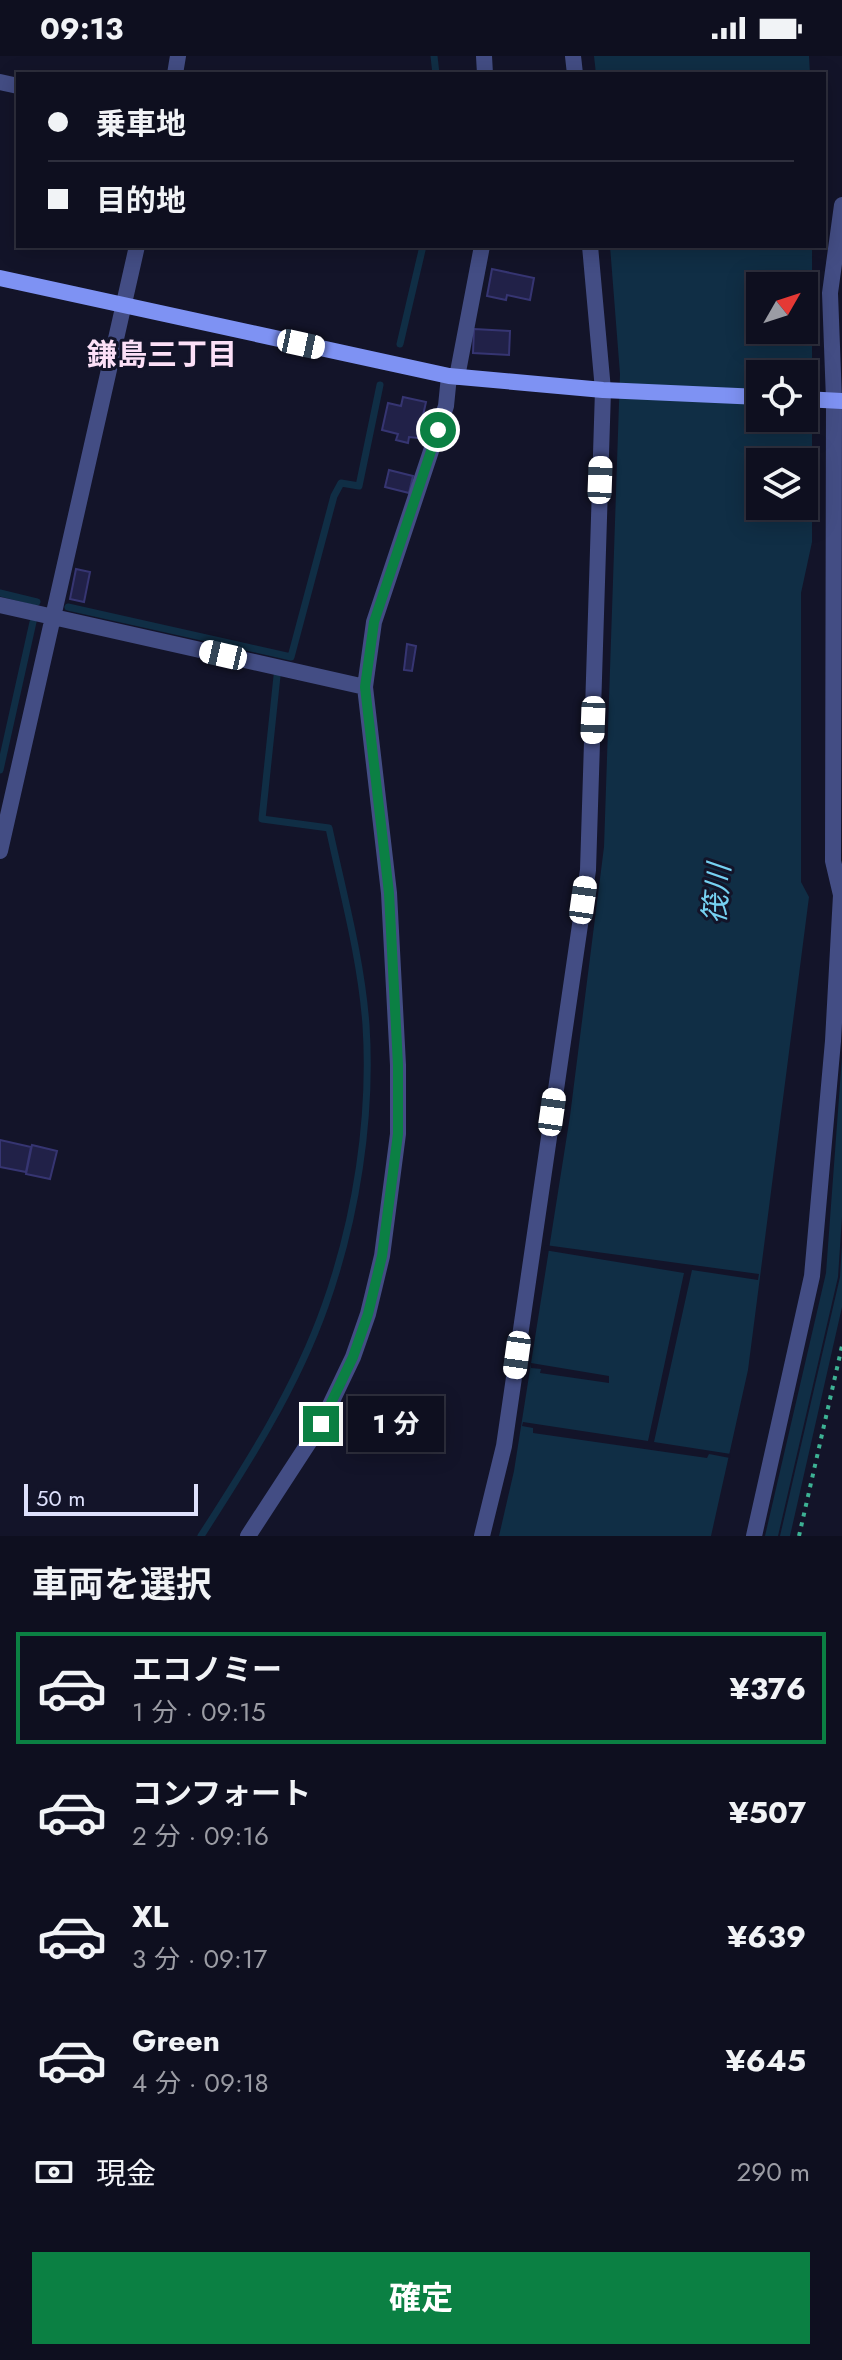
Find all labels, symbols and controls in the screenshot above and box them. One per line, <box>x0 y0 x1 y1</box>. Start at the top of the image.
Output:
text: 09:13 <box>40 7 124 50</box>
text: 乗車地 <box>96 102 186 145</box>
text: 目的地 <box>96 179 186 222</box>
north arrow <box>746 272 818 344</box>
map controls <box>746 272 818 520</box>
car <box>275 327 327 361</box>
district label: 鎌島三丁目 <box>87 333 237 376</box>
button: locate <box>746 360 818 432</box>
route start <box>420 412 456 448</box>
button: layers <box>746 448 818 520</box>
car <box>587 456 613 504</box>
car <box>197 638 249 672</box>
car <box>580 696 606 744</box>
water label: 筏川 <box>692 859 741 926</box>
car <box>568 875 598 925</box>
car <box>537 1087 567 1137</box>
car <box>502 1330 532 1380</box>
callout: 1 分 <box>349 1396 445 1452</box>
text: 1 分 <box>372 1405 420 1443</box>
route end <box>303 1406 339 1442</box>
scale bar <box>24 1480 198 1516</box>
text: 50 m <box>36 1482 85 1514</box>
text: 車両を選択 <box>32 1558 212 1610</box>
text: エコノミー <box>132 1648 282 1691</box>
icon: car <box>36 1652 108 1724</box>
text: ¥376 <box>730 1667 806 1710</box>
text: 1 分 · 09:15 <box>132 1693 266 1731</box>
text: コンフォート <box>132 1772 311 1815</box>
icon: car <box>36 1776 108 1848</box>
text: ¥507 <box>729 1791 806 1834</box>
text: 2 分 · 09:16 <box>132 1817 269 1855</box>
text: XL <box>132 1895 168 1938</box>
icon: car <box>36 1900 108 1972</box>
text: ¥639 <box>727 1915 806 1958</box>
text: 3 分 · 09:17 <box>132 1940 267 1978</box>
text: Green <box>132 2019 220 2062</box>
icon: car <box>36 2024 108 2096</box>
text: ¥645 <box>726 2039 806 2082</box>
text: 4 分 · 09:18 <box>132 2064 269 2102</box>
icon: cash <box>32 2150 76 2194</box>
text: 現金 <box>96 2152 156 2195</box>
text: 290 m <box>737 2153 810 2191</box>
button: 確定 <box>32 2252 810 2344</box>

